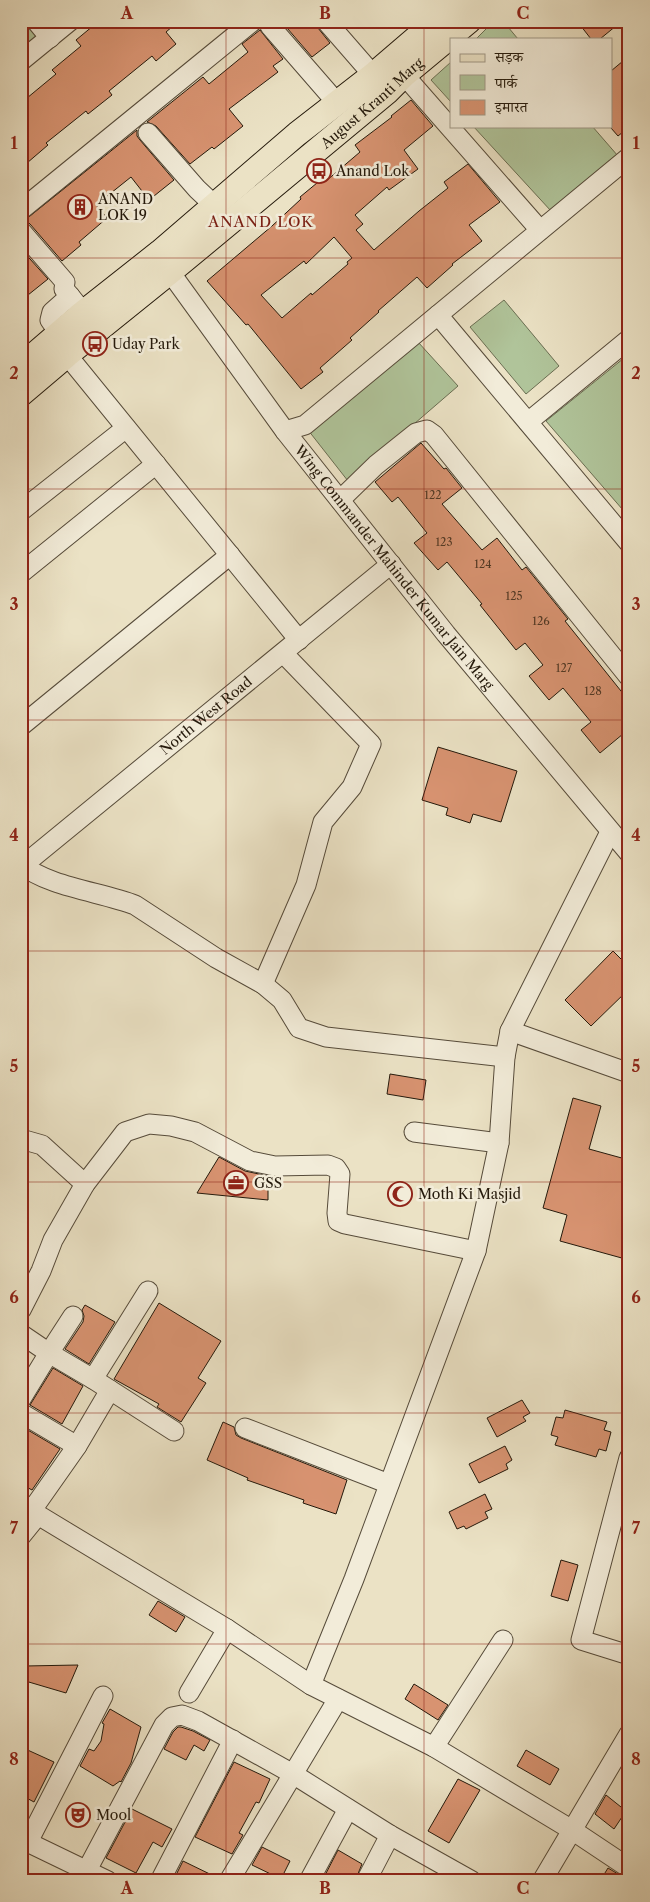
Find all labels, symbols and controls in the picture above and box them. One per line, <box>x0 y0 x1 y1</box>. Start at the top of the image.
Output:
text: A <box>120 3 134 23</box>
text: B <box>319 3 331 23</box>
text: C <box>517 3 529 23</box>
legend <box>450 38 612 128</box>
text: सड़क <box>494 47 524 66</box>
street label: August Kranti Marg <box>316 53 427 153</box>
text: पार्क <box>494 73 518 92</box>
text: इमारत <box>494 97 529 116</box>
text: 1 <box>10 133 18 153</box>
text: 1 <box>632 133 640 153</box>
bus stop icon: Anand Lok <box>306 158 332 184</box>
place label: Anand Lok <box>335 162 410 180</box>
place label: ANAND LOK 19 <box>97 190 153 224</box>
building icon: ANAND LOK 19 <box>67 194 93 220</box>
district label: ANAND LOK <box>207 212 314 231</box>
bus stop icon: Uday Park <box>82 331 108 357</box>
place label: Uday Park <box>112 335 180 353</box>
text: 2 <box>9 363 19 383</box>
text: 2 <box>631 363 641 383</box>
street label: Wing Commander Mahinder Kumar Jain Marg <box>290 441 498 694</box>
house number: 122 <box>424 488 442 502</box>
house number: 123 <box>435 535 453 549</box>
house number: 124 <box>474 557 492 571</box>
house number: 125 <box>506 589 522 603</box>
text: 3 <box>9 594 19 614</box>
text: 3 <box>631 594 641 614</box>
house number: 126 <box>532 614 550 628</box>
house number: 127 <box>556 661 573 675</box>
street label: North West Road <box>156 672 256 759</box>
house number: 128 <box>584 684 602 698</box>
text: 4 <box>9 825 19 845</box>
text: 4 <box>631 825 641 845</box>
text: 5 <box>10 1056 19 1076</box>
text: 5 <box>632 1056 641 1076</box>
office icon: GSS <box>223 1170 249 1196</box>
place label: GSS <box>254 1174 282 1192</box>
mosque icon: Moth Ki Masjid <box>387 1181 413 1207</box>
place label: Moth Ki Masjid <box>418 1185 521 1203</box>
text: 6 <box>9 1287 19 1307</box>
text: 6 <box>631 1287 641 1307</box>
text: 7 <box>10 1518 19 1538</box>
text: 7 <box>632 1518 641 1538</box>
text: 8 <box>9 1749 19 1769</box>
text: 8 <box>631 1749 641 1769</box>
theatre icon: Mool <box>65 1802 91 1828</box>
place label: Mool <box>96 1806 131 1824</box>
text: A <box>120 1878 134 1898</box>
text: B <box>319 1878 331 1898</box>
text: C <box>517 1878 529 1898</box>

